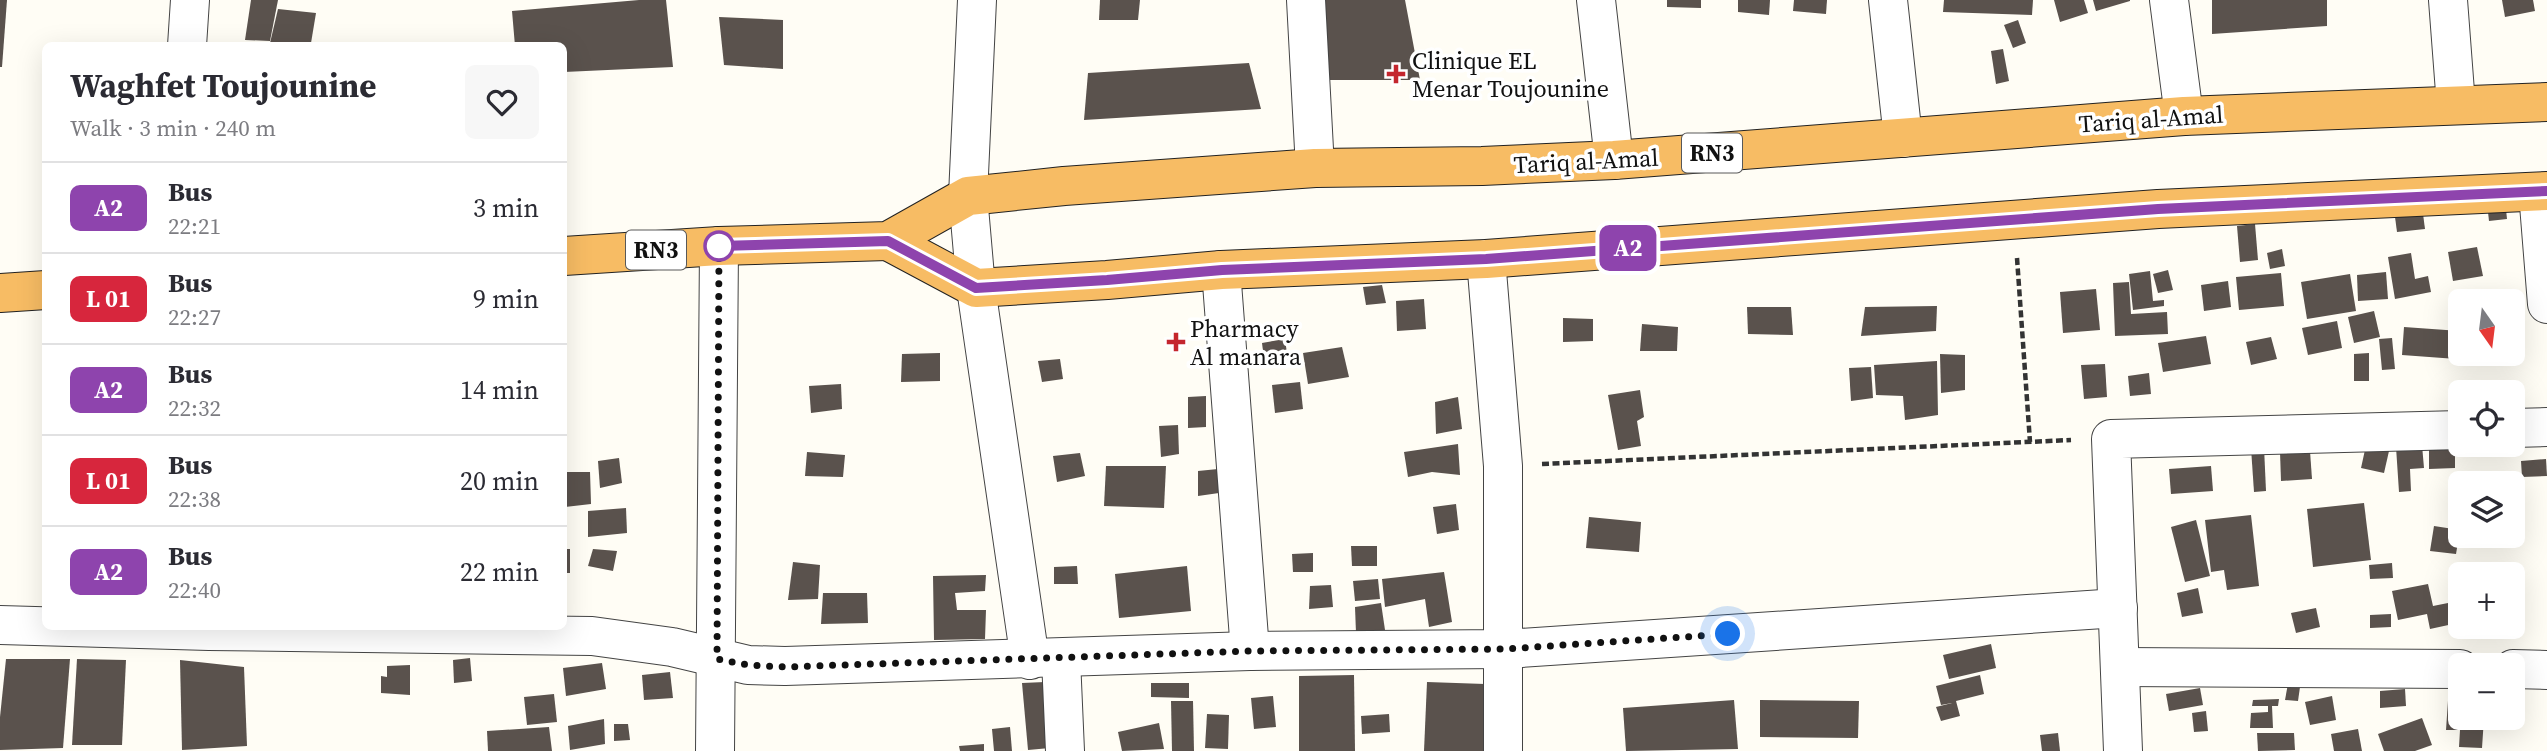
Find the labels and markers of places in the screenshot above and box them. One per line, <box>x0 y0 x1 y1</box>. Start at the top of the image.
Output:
place label: Clinique EL Menar Toujounine <box>1412 44 1609 105</box>
marker: Clinique EL Menar Toujounine <box>1386 64 1406 84</box>
unlabelled marker <box>704 231 734 261</box>
place label: Pharmacy Al manara <box>1190 312 1302 373</box>
marker: Pharmacy Al manara <box>1168 334 1184 350</box>

